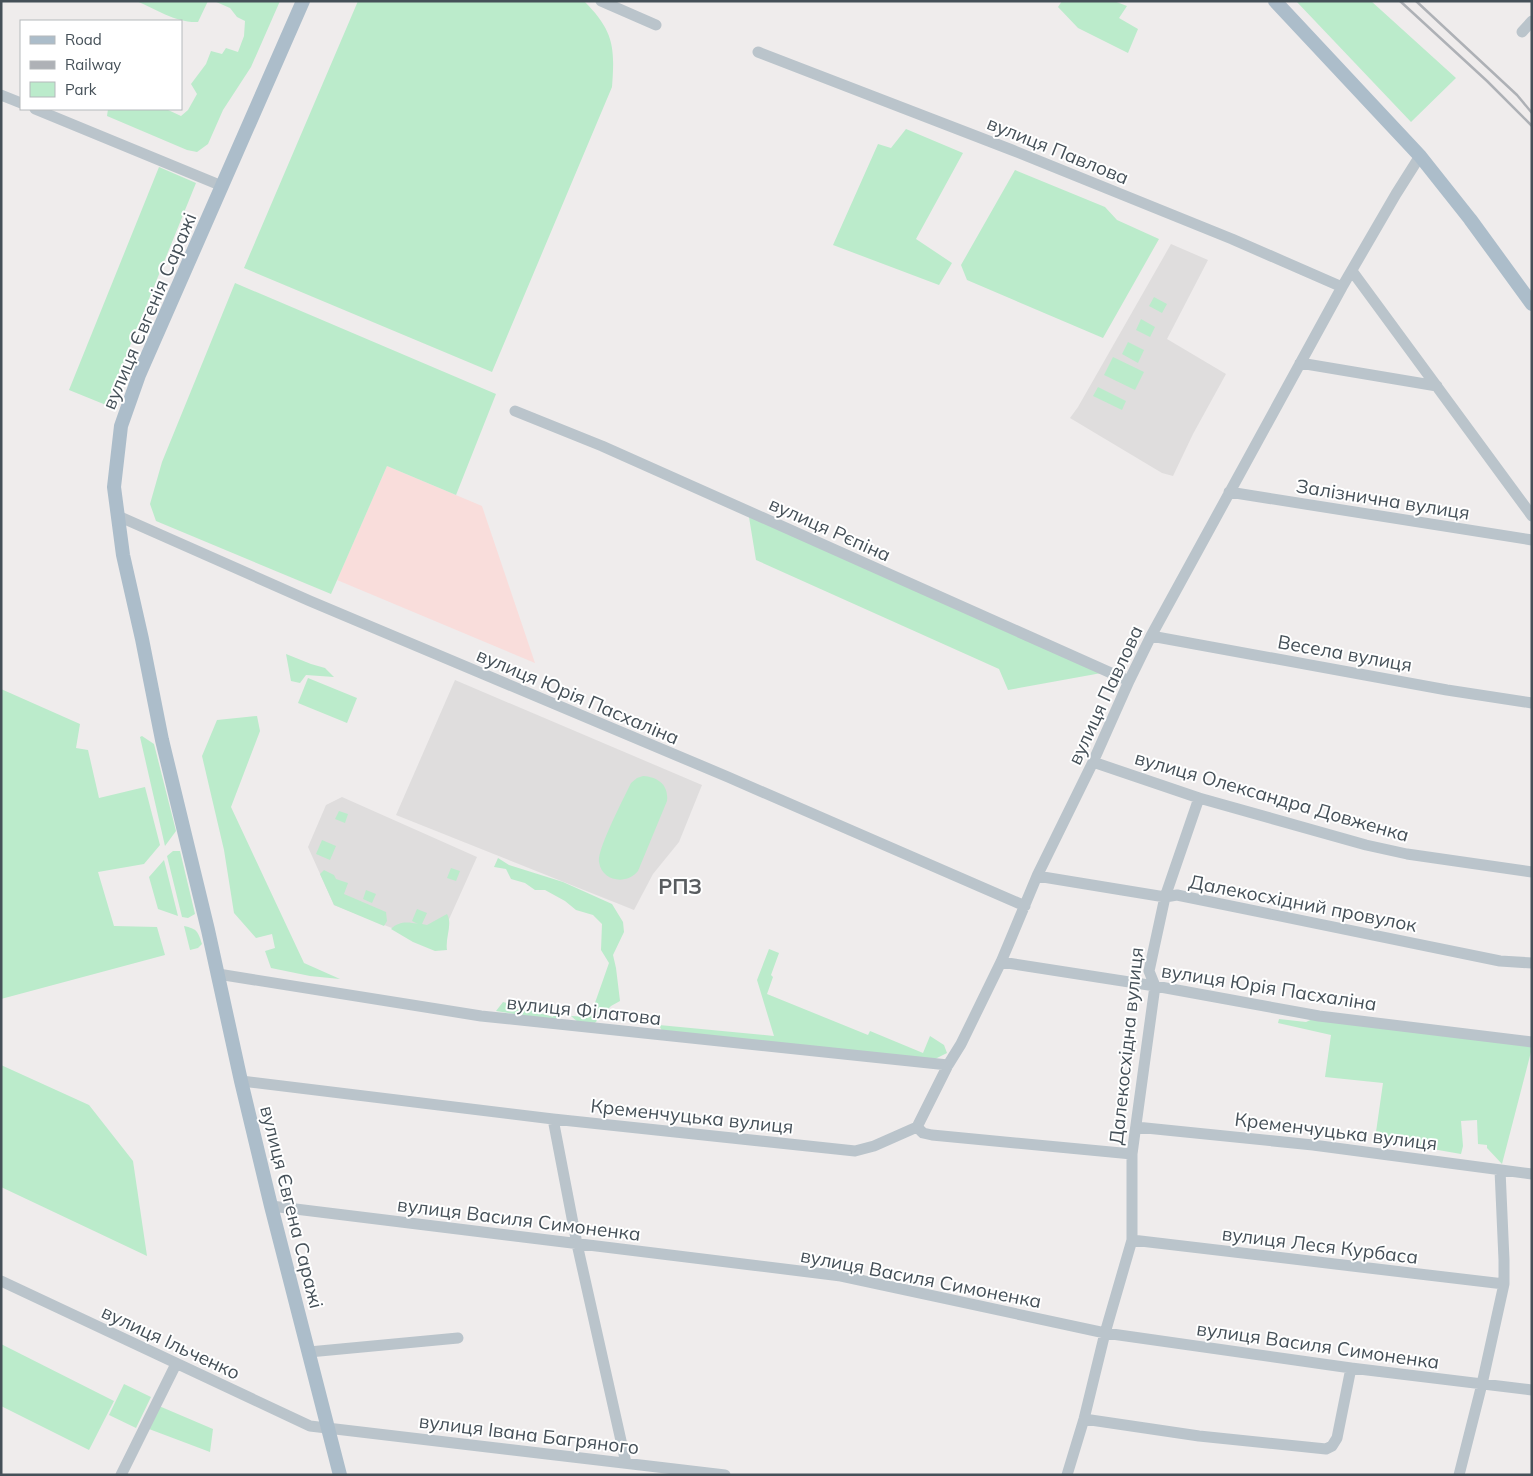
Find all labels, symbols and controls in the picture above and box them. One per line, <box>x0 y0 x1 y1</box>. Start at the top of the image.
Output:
legend <box>20 20 182 110</box>
text: Road <box>65 30 102 49</box>
text: Railway <box>65 55 121 74</box>
text: Park <box>65 80 97 99</box>
street label: вулиця Павлова <box>984 111 1132 189</box>
street label: вулиця Євгенія Саражі <box>97 209 201 413</box>
street label: Залізнична вулиця <box>1294 473 1472 525</box>
street label: вулиця Рєпіна <box>765 491 895 567</box>
street label: вулиця Павлова <box>1062 622 1148 768</box>
street label: Весела вулиця <box>1276 629 1414 677</box>
street label: вулиця Юрія Пасхаліна <box>473 642 683 750</box>
street label: вулиця Олександра Довженка <box>1132 745 1412 847</box>
street label: Далекосхідний провулок <box>1187 869 1420 937</box>
district label: РПЗ <box>658 873 702 899</box>
street label: Далекосхідна вулиця <box>1104 946 1148 1146</box>
street label: вулиця Юрія Пасхаліна <box>1160 958 1378 1016</box>
street label: вулиця Філатова <box>505 990 663 1030</box>
street label: Кременчуцька вулиця <box>589 1093 795 1139</box>
street label: вулиця Євгена Саражі <box>255 1103 329 1311</box>
street label: Кременчуцька вулиця <box>1233 1107 1439 1155</box>
street label: вулиця Василя Симоненка <box>396 1192 642 1246</box>
street label: вулиця Леся Курбаса <box>1221 1221 1419 1269</box>
street label: вулиця Василя Симоненка <box>798 1243 1044 1313</box>
street label: вулиця Ільченко <box>98 1299 244 1385</box>
street label: вулиця Василя Симоненка <box>1195 1316 1441 1374</box>
street label: вулиця Івана Багряного <box>418 1409 640 1459</box>

